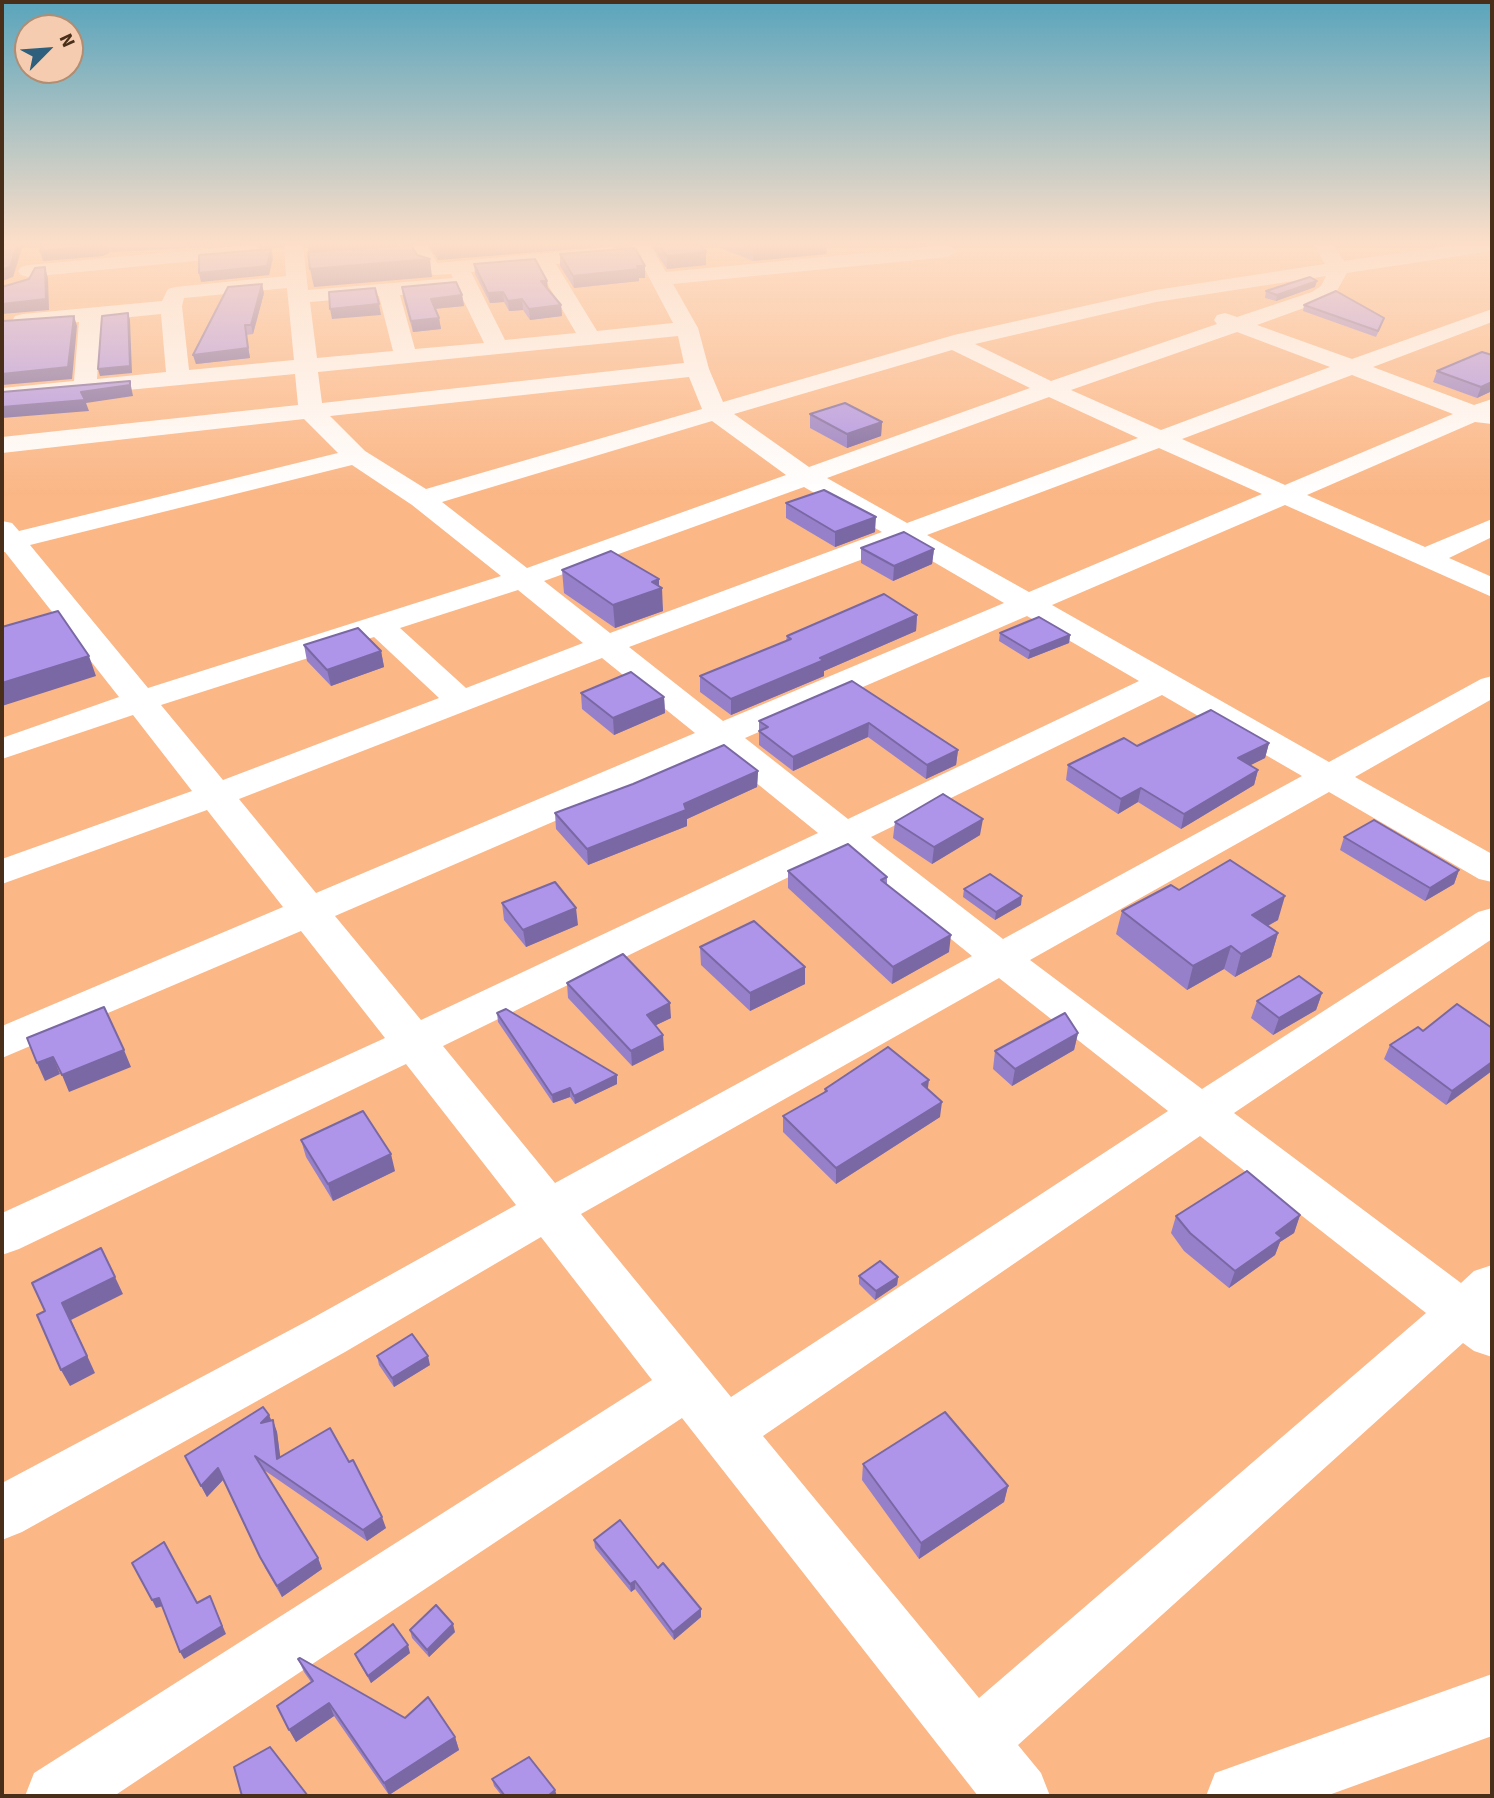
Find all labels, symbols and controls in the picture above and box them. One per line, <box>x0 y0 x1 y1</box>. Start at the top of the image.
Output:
north arrow <box>14 14 84 84</box>
text: N <box>52 29 82 52</box>

